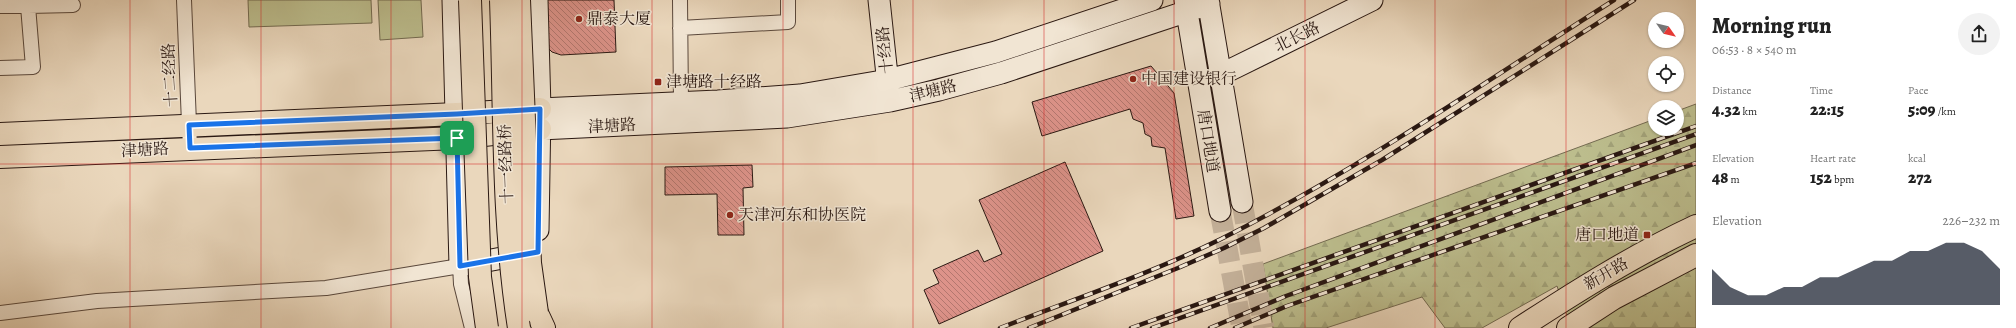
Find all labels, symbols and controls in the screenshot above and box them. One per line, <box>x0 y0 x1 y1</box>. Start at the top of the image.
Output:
place label: 鼎泰大厦 <box>587 8 651 30</box>
text: Morning run <box>1712 11 1832 41</box>
north arrow <box>1648 12 1684 48</box>
map controls <box>1648 12 1684 136</box>
button: share <box>1958 13 2000 55</box>
marker: 鼎泰大厦 <box>574 14 584 24</box>
street label: 北长路 <box>1271 17 1323 57</box>
street label: 十经路 <box>872 25 898 75</box>
text: 06:53 · 8 × 540 m <box>1712 41 1797 58</box>
street label: 十二经路 <box>157 42 183 108</box>
button: locate <box>1648 56 1684 92</box>
place label: 中国建设银行 <box>1141 68 1237 90</box>
place label: 津塘路十经路 <box>666 71 762 93</box>
marker: 中国建设银行 <box>1128 74 1138 84</box>
street label: 津塘路 <box>907 75 959 107</box>
marker: 津塘路十经路 <box>653 77 663 87</box>
text: Distance <box>1712 83 1751 98</box>
text: Time <box>1810 83 1833 98</box>
text: Pace <box>1908 83 1928 98</box>
text: 4.32 <box>1712 98 1740 121</box>
text: 22:15 <box>1810 98 1844 121</box>
text: 5:09 <box>1908 98 1936 121</box>
button: layers <box>1648 100 1684 136</box>
text: km <box>1740 104 1757 119</box>
text: /km <box>1936 104 1956 119</box>
street label: 唐口地道 <box>1192 108 1224 174</box>
street label: 津塘路 <box>587 114 637 138</box>
pin <box>440 121 474 155</box>
street label: 十一经路桥 <box>494 124 518 204</box>
icon: arrive <box>446 127 468 149</box>
street label: 津塘路 <box>120 138 170 162</box>
text: Elevation <box>1712 151 1754 166</box>
text: Heart rate <box>1810 151 1856 166</box>
text: kcal <box>1908 151 1926 166</box>
text: 48 <box>1712 166 1728 189</box>
text: 152 <box>1810 166 1832 189</box>
text: 272 <box>1908 166 1932 189</box>
text: m <box>1728 172 1740 187</box>
text: bpm <box>1832 172 1854 187</box>
place label: 天津河东和协医院 <box>738 204 866 226</box>
marker: 天津河东和协医院 <box>725 210 735 220</box>
text: Elevation <box>1712 212 1762 229</box>
text: 226–232 m <box>1943 212 2000 229</box>
place label: 唐口地道 <box>1575 224 1639 246</box>
marker: 唐口地道 <box>1642 230 1652 240</box>
street label: 新开路 <box>1580 252 1632 296</box>

